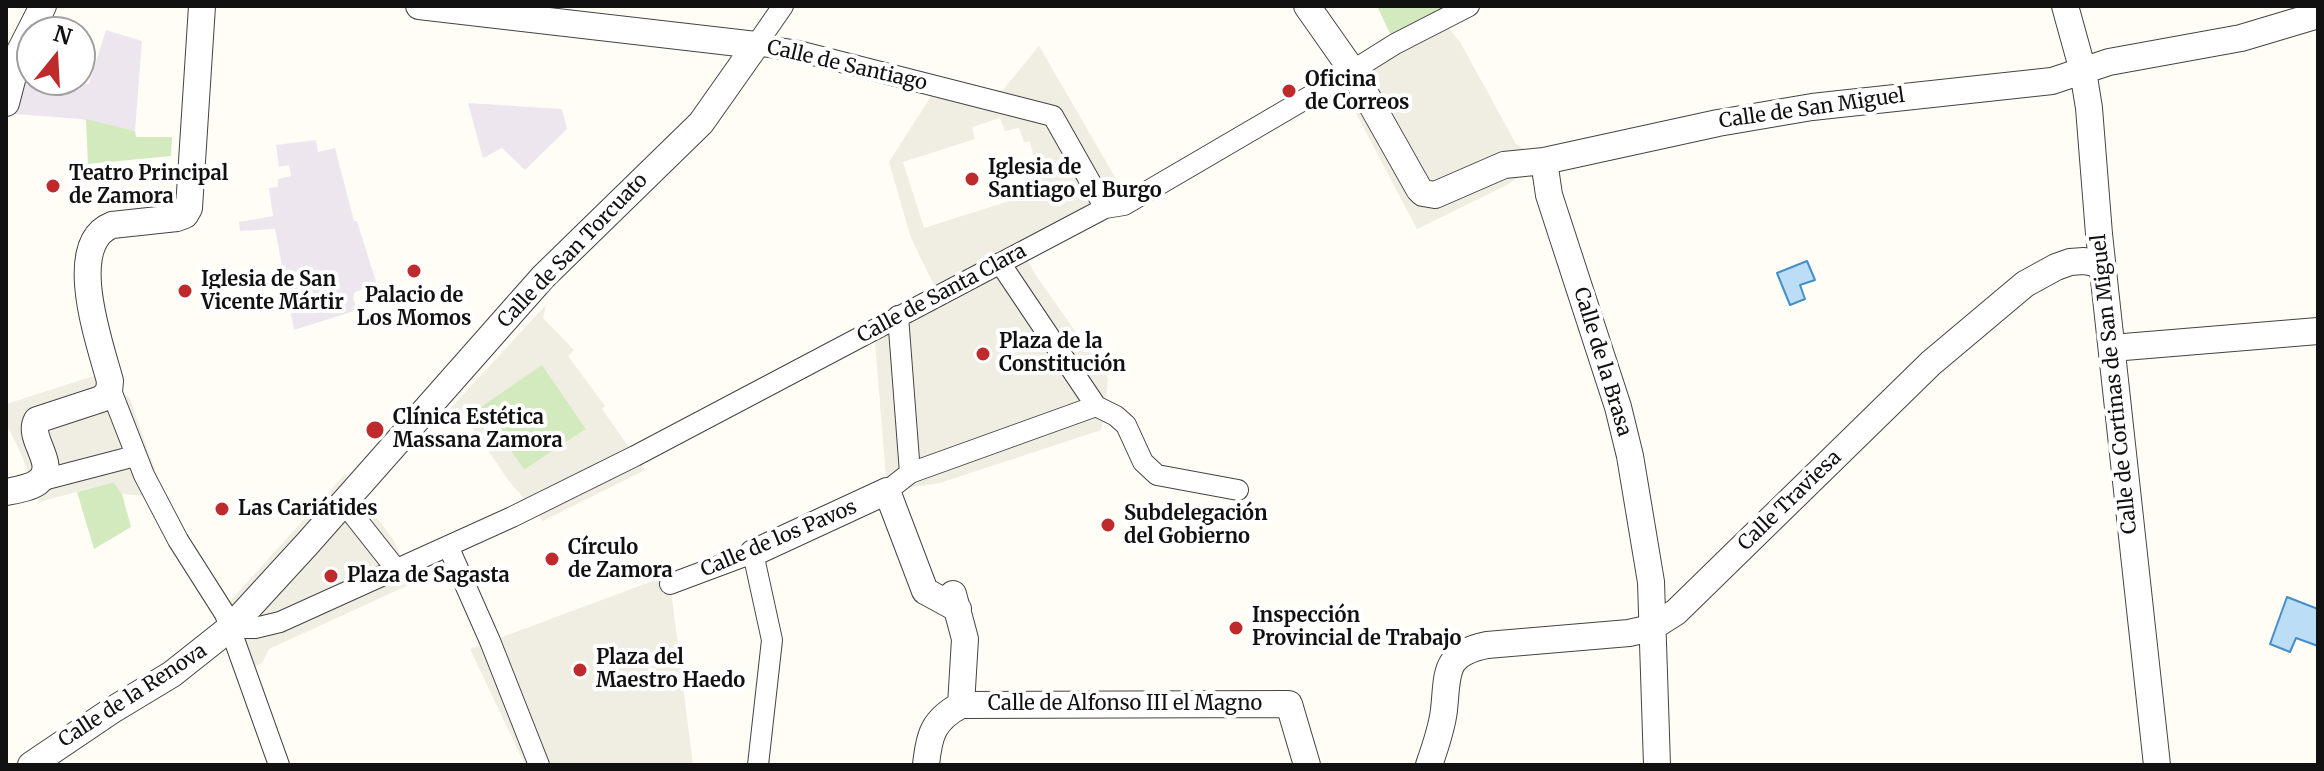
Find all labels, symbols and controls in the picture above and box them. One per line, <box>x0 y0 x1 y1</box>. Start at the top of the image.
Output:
north arrow <box>16 16 96 96</box>
text: N <box>50 19 75 51</box>
street label: Calle de Santiago <box>765 36 929 96</box>
place label: Oficina de Correos <box>1305 68 1409 115</box>
marker: Oficina de Correos <box>1280 82 1298 100</box>
street label: Calle de San Miguel <box>1718 84 1906 134</box>
place label: Iglesia de Santiago el Burgo <box>988 156 1162 203</box>
place label: Teatro Principal de Zamora <box>69 162 228 209</box>
street label: Calle de San Torcuato <box>493 169 653 333</box>
marker: Iglesia de Santiago el Burgo <box>963 170 981 188</box>
marker: Teatro Principal de Zamora <box>44 177 62 195</box>
street label: Calle de Cortinas de San Miguel <box>2087 233 2143 535</box>
street label: Calle de Santa Clara <box>853 239 1031 349</box>
marker: Palacio de Los Momos <box>405 262 423 280</box>
place label: Iglesia de San Vicente Mártir <box>201 268 344 315</box>
marker: Iglesia de San Vicente Mártir <box>176 282 194 300</box>
place label: Palacio de Los Momos <box>357 284 471 331</box>
street label: Calle de la Brasa <box>1568 285 1636 439</box>
place label: Plaza de la Constitución <box>999 330 1126 377</box>
marker: Plaza de la Constitución <box>974 345 992 363</box>
place label: Clínica Estética Massana Zamora <box>393 406 563 453</box>
marker: Clínica Estética Massana Zamora <box>364 419 386 441</box>
street label: Calle Traviesa <box>1733 446 1847 556</box>
street label: Calle de los Pavos <box>697 495 861 583</box>
place label: Las Cariátides <box>238 497 378 521</box>
marker: Las Cariátides <box>213 500 231 518</box>
place label: Subdelegación del Gobierno <box>1124 502 1268 549</box>
marker: Subdelegación del Gobierno <box>1099 516 1117 534</box>
place label: Círculo de Zamora <box>568 536 673 583</box>
marker: Círculo de Zamora <box>543 550 561 568</box>
place label: Plaza de Sagasta <box>347 564 510 588</box>
marker: Plaza de Sagasta <box>322 567 340 585</box>
place label: Inspección Provincial de Trabajo <box>1252 604 1461 651</box>
marker: Inspección Provincial de Trabajo <box>1227 619 1245 637</box>
street label: Calle de la Renova <box>54 639 212 753</box>
place label: Plaza del Maestro Haedo <box>596 646 745 693</box>
marker: Plaza del Maestro Haedo <box>571 661 589 679</box>
street label: Calle de Alfonso III el Magno <box>988 692 1262 716</box>

